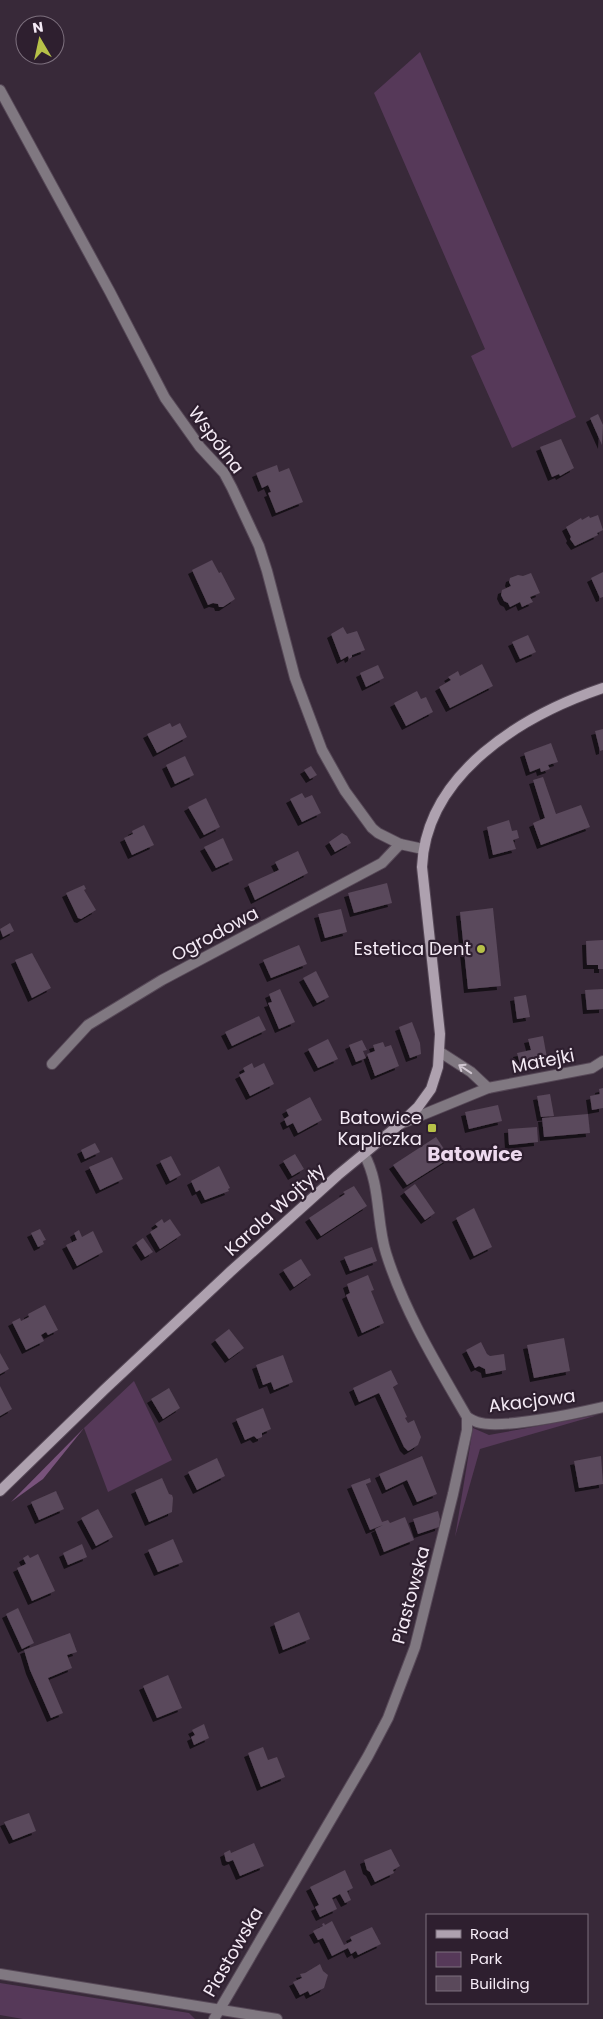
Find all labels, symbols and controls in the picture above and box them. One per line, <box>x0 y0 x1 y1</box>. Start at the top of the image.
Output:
north arrow <box>15 15 65 65</box>
text: N <box>31 16 45 38</box>
street label: Wspólna <box>183 401 250 479</box>
street label: Ogrodowa <box>167 900 263 967</box>
place label: Estetica Dent <box>354 936 471 961</box>
marker: Estetica Dent <box>475 943 487 955</box>
street label: Matejki <box>509 1042 576 1079</box>
one-way arrow <box>458 1064 472 1074</box>
place label: Batowice Kapliczka <box>337 1105 422 1151</box>
marker: Batowice Kapliczka <box>426 1122 438 1134</box>
district label: Batowice <box>427 1140 523 1168</box>
street label: Karola Wojtyły <box>219 1158 330 1262</box>
street label: Akacjowa <box>487 1383 577 1418</box>
street label: Piastowska <box>385 1543 436 1646</box>
street label: Piastowska <box>197 1902 268 2001</box>
legend <box>426 1914 588 2004</box>
text: Road <box>470 1923 509 1944</box>
text: Park <box>470 1948 502 1969</box>
text: Building <box>470 1973 530 1994</box>

